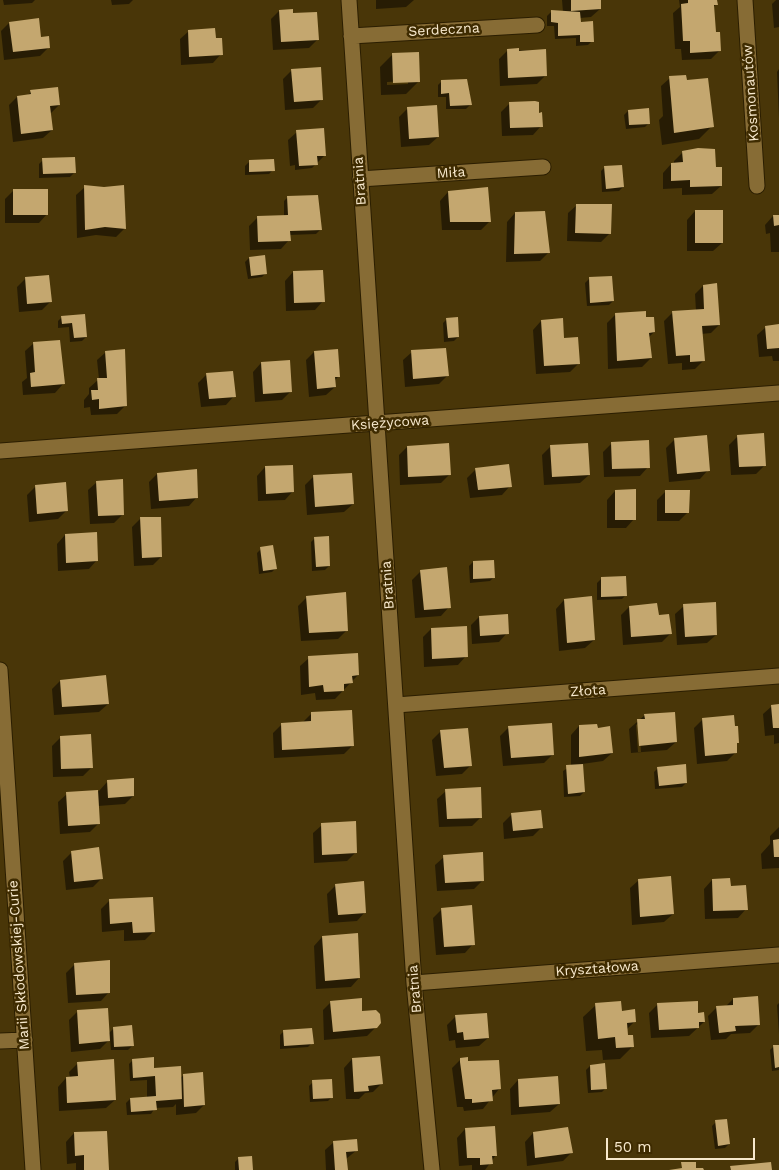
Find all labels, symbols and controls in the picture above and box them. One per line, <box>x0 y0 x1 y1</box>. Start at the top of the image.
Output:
street label: Serdeczna <box>408 20 480 40</box>
street label: Kosmonautów <box>739 44 763 142</box>
street label: Bratnia <box>350 156 370 206</box>
street label: Miła <box>436 164 466 182</box>
street label: Księżycowa <box>350 412 430 434</box>
street label: Bratnia <box>378 560 398 610</box>
street label: Złota <box>570 681 606 701</box>
street label: Marii Skłodowskiej-Curie <box>5 880 33 1050</box>
street label: Kryształowa <box>555 958 639 980</box>
street label: Bratnia <box>405 964 425 1014</box>
scale bar <box>609 1128 758 1160</box>
text: 50 m <box>614 1138 651 1156</box>

